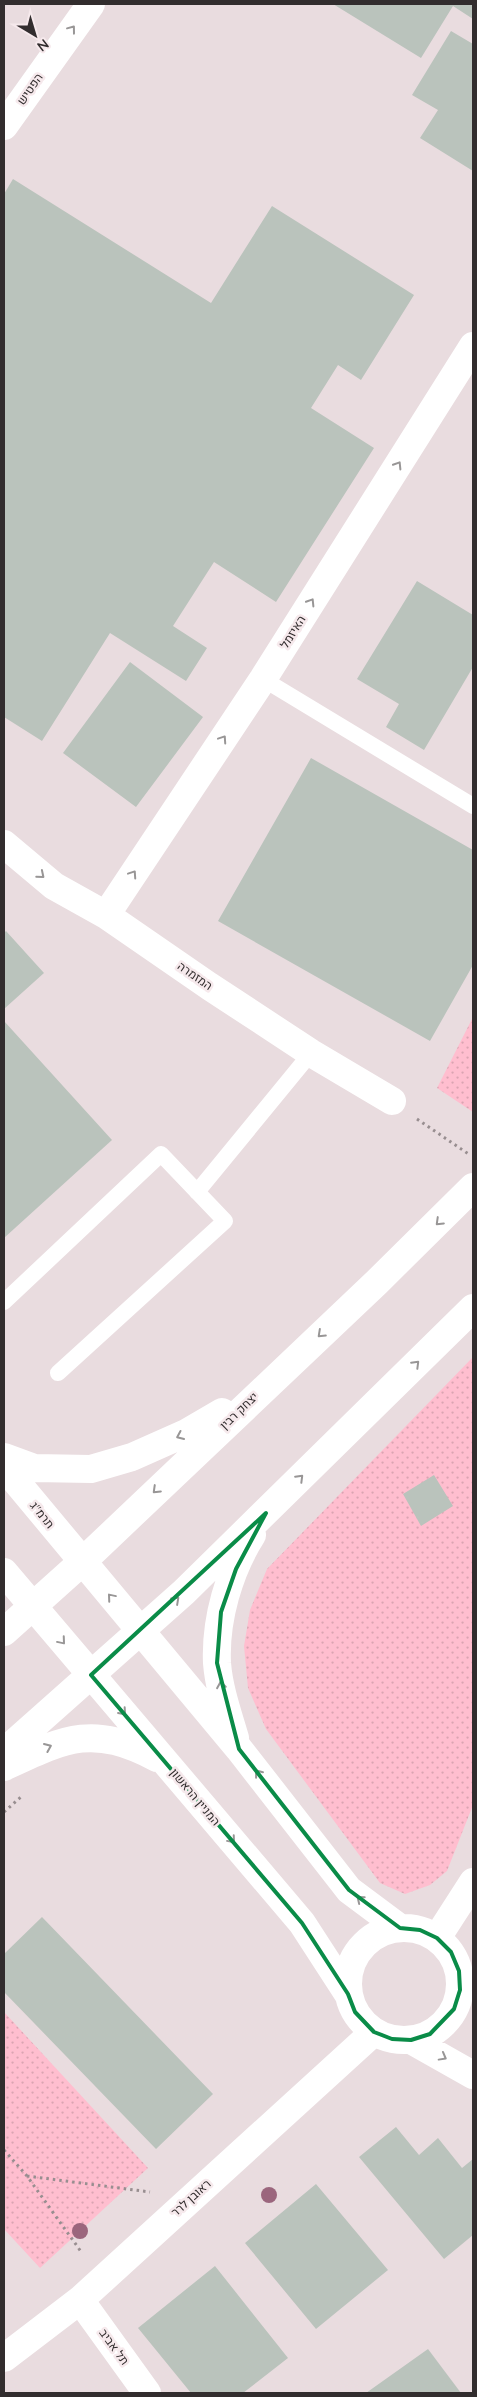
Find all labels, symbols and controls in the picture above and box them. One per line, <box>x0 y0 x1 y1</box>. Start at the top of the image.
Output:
north arrow <box>10 10 60 60</box>
one-way arrow <box>66 25 75 35</box>
text: N <box>33 35 53 56</box>
street label: הפטיש <box>13 70 46 107</box>
one-way arrow <box>392 461 401 470</box>
one-way arrow <box>305 599 315 608</box>
street label: האיזמל <box>277 612 309 651</box>
one-way arrow <box>217 735 226 745</box>
one-way arrow <box>35 870 44 879</box>
one-way arrow <box>127 871 137 880</box>
street label: המזמרה <box>175 958 216 993</box>
one-way arrow <box>435 1216 444 1225</box>
one-way arrow <box>318 1328 327 1337</box>
one-way arrow <box>410 1361 419 1370</box>
street label: יצחק רבין <box>216 1389 261 1433</box>
one-way arrow <box>176 1429 185 1440</box>
one-way arrow <box>295 1475 304 1484</box>
one-way arrow <box>153 1484 162 1493</box>
street label: תרמ"ג <box>27 1498 58 1531</box>
one-way arrow <box>108 1594 117 1603</box>
one-way arrow <box>171 1597 180 1606</box>
one-way arrow <box>56 1635 65 1644</box>
one-way arrow <box>216 1681 226 1690</box>
one-way arrow <box>117 1707 126 1716</box>
one-way arrow <box>43 1743 52 1754</box>
street label: המניין הראשון <box>167 1765 224 1828</box>
one-way arrow <box>255 1770 264 1779</box>
one-way arrow <box>226 1835 235 1844</box>
one-way arrow <box>357 1896 366 1905</box>
one-way arrow <box>437 2051 446 2061</box>
street label: ראובן לרר <box>168 2176 214 2219</box>
street label: תל אביב <box>96 2326 132 2368</box>

